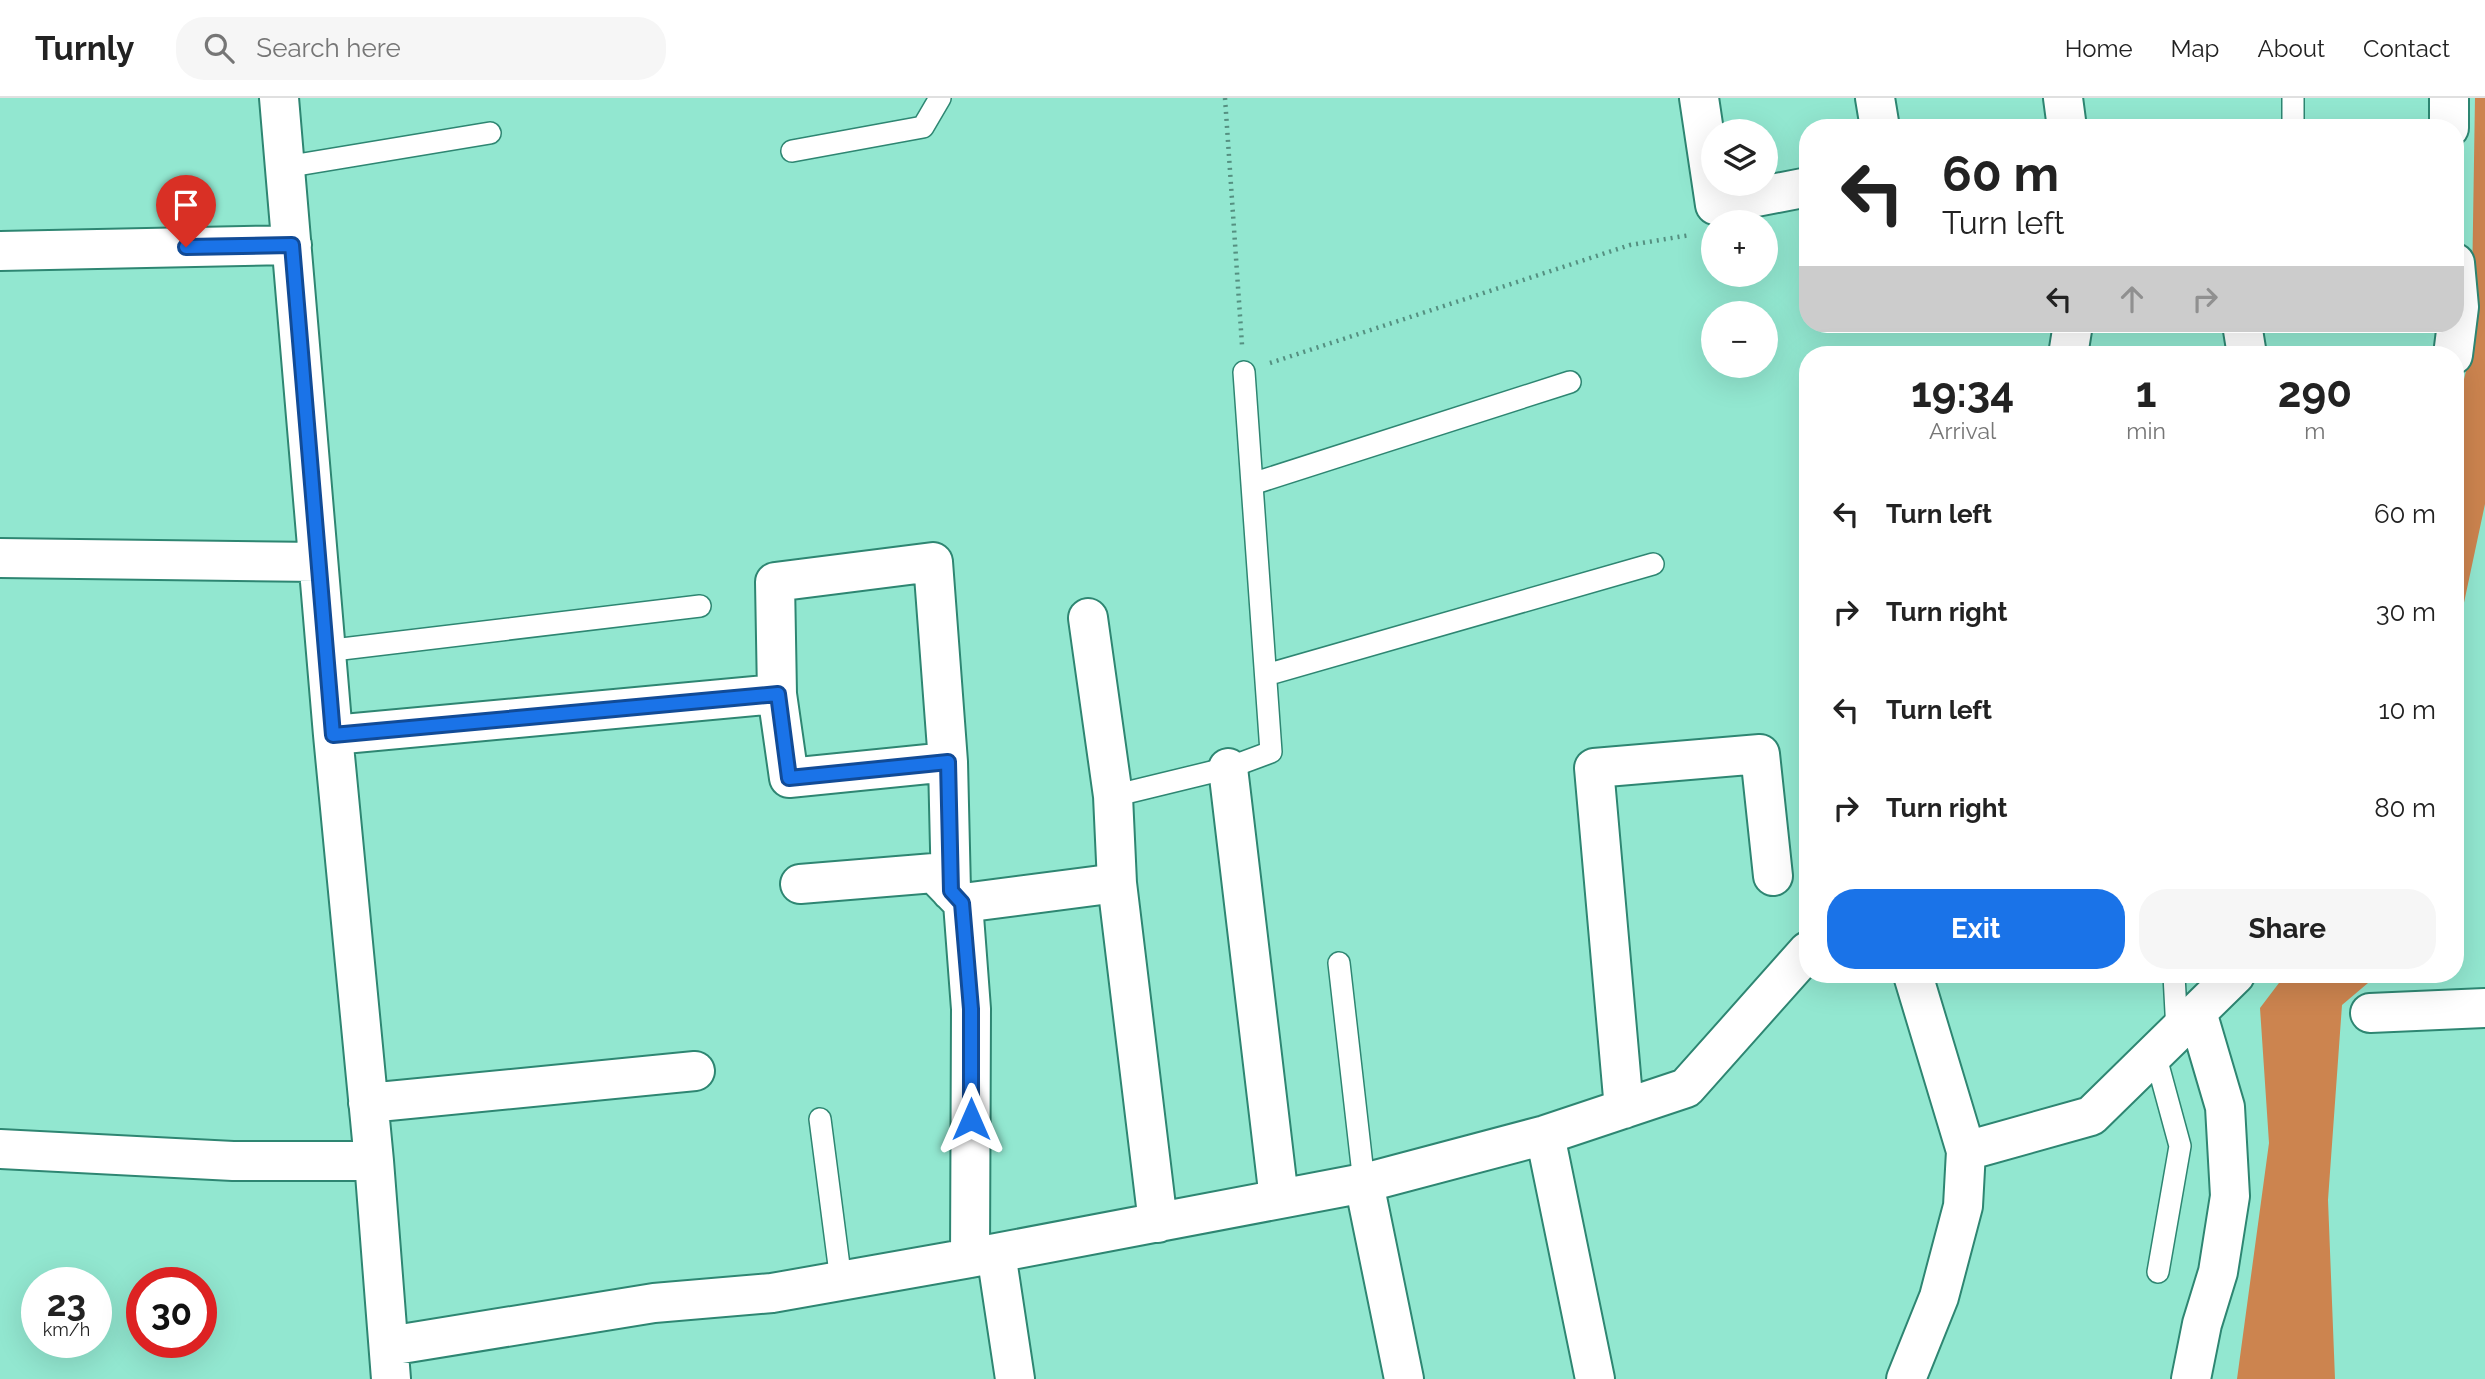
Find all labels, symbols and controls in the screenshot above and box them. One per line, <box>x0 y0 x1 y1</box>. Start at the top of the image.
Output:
search box <box>176 17 666 80</box>
text: Turnly <box>35 29 134 68</box>
icon: search <box>200 29 238 67</box>
text: Search here <box>256 33 401 63</box>
text: Home <box>2065 34 2133 63</box>
text: Map <box>2171 34 2219 63</box>
text: About <box>2257 34 2325 63</box>
text: Contact <box>2363 34 2450 63</box>
map controls <box>1701 119 1778 378</box>
button: layers <box>1701 119 1778 196</box>
text: 60 m <box>1942 145 2059 202</box>
icon: left <box>1827 147 1918 238</box>
pin <box>156 175 216 247</box>
icon: arrive <box>167 186 205 224</box>
text: Turn left <box>1942 204 2064 241</box>
button: + <box>1701 210 1778 287</box>
icon: left <box>2040 280 2078 318</box>
icon: ahead <box>2113 280 2151 318</box>
icon: right <box>2186 280 2224 318</box>
button: − <box>1701 301 1778 378</box>
text: 19:34 <box>1911 368 2014 417</box>
text: 1 <box>2136 368 2156 417</box>
text: 290 <box>2278 368 2352 417</box>
text: Arrival <box>1929 417 1996 444</box>
text: min <box>2126 417 2166 444</box>
text: m <box>2304 417 2325 444</box>
icon: left <box>1827 495 1865 533</box>
text: Turn left <box>1886 499 1992 529</box>
text: 60 m <box>2374 499 2436 529</box>
icon: right <box>1827 593 1865 631</box>
text: Turn right <box>1886 597 2007 627</box>
text: 30 m <box>2376 597 2436 627</box>
icon: left <box>1827 691 1865 729</box>
text: Turn left <box>1886 695 1992 725</box>
text: 10 m <box>2378 695 2436 725</box>
icon: right <box>1827 789 1865 827</box>
text: Turn right <box>1886 793 2007 823</box>
text: 80 m <box>2374 793 2436 823</box>
button: Exit <box>1827 889 2125 969</box>
button: Share <box>2139 889 2436 969</box>
position arrow <box>934 1082 1008 1156</box>
speed limit sign: 30 <box>126 1267 217 1358</box>
text: 23 <box>47 1283 86 1324</box>
text: km/h <box>43 1319 90 1340</box>

